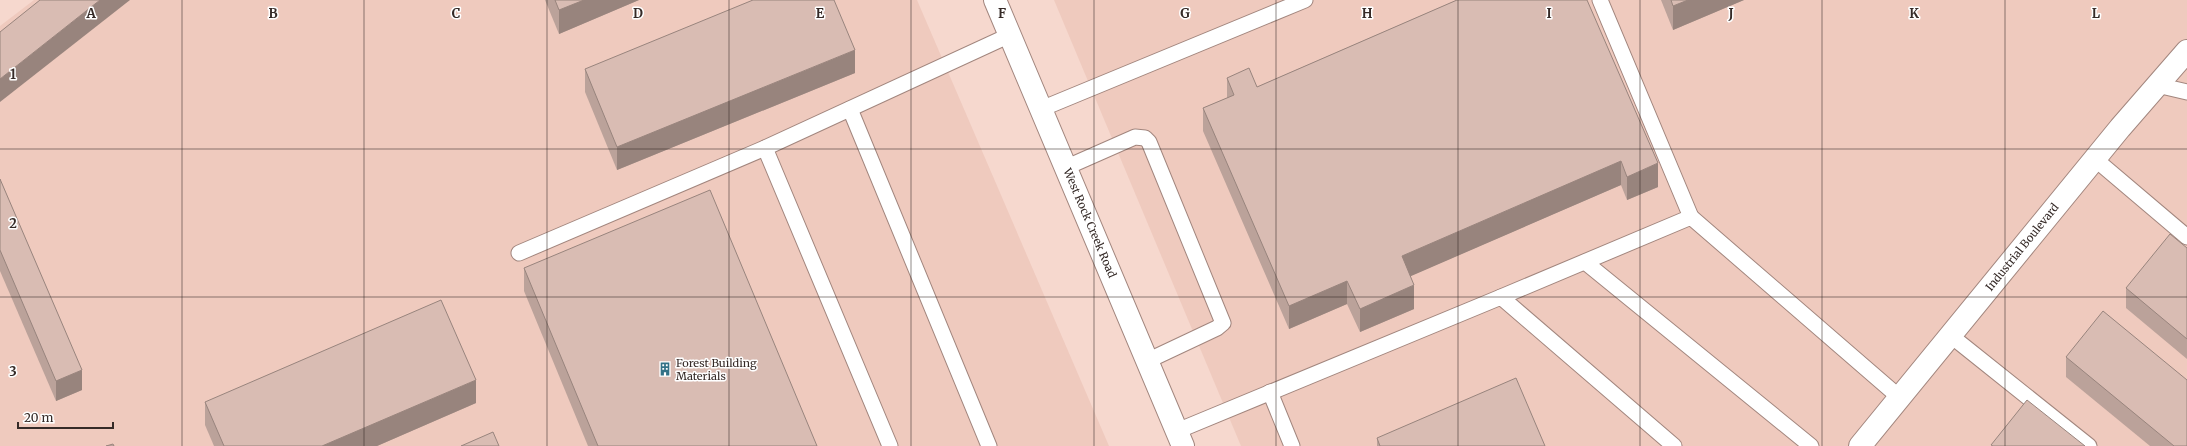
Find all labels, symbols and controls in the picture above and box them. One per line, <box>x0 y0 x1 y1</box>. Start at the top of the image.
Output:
text: A <box>85 5 96 22</box>
text: B <box>268 5 278 22</box>
text: C <box>452 5 461 22</box>
text: D <box>633 5 643 22</box>
text: E <box>816 5 825 22</box>
text: F <box>998 5 1006 22</box>
text: G <box>1180 5 1190 22</box>
text: H <box>1362 5 1373 22</box>
text: I <box>1546 5 1552 22</box>
text: J <box>1727 5 1734 22</box>
text: K <box>1909 5 1919 22</box>
text: L <box>2092 5 2101 22</box>
text: 1 <box>10 66 16 83</box>
street label: West Rock Creek Road <box>1060 165 1120 280</box>
street label: Industrial Boulevard <box>1982 200 2062 294</box>
text: 2 <box>9 215 17 232</box>
place label: Forest Building Materials <box>676 356 757 383</box>
building icon: Forest Building Materials <box>657 361 673 377</box>
text: 3 <box>9 363 17 380</box>
scale bar <box>18 404 113 430</box>
text: 20 m <box>24 410 53 425</box>

